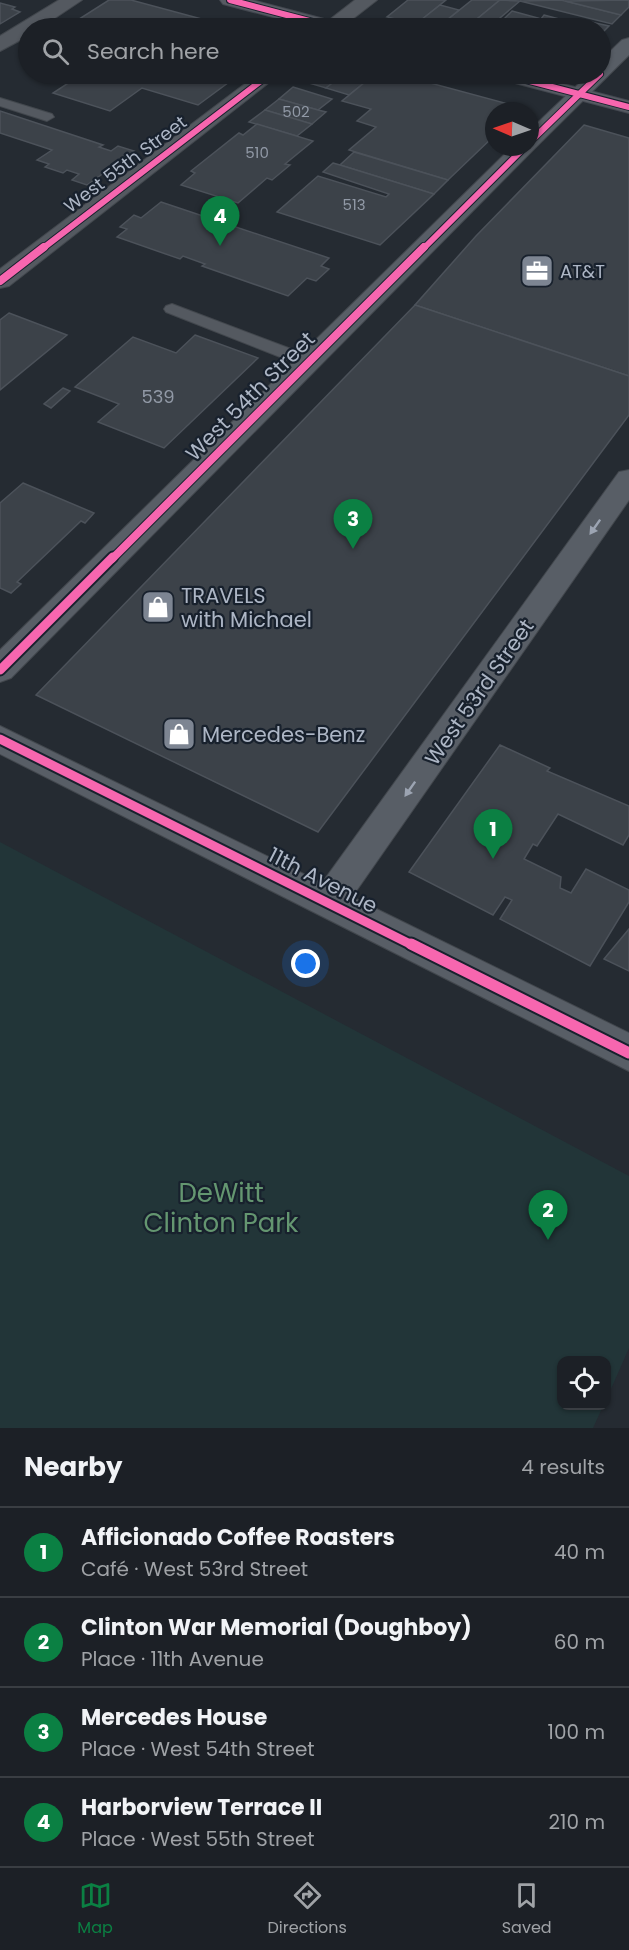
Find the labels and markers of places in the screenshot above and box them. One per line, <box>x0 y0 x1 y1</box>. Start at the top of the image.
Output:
pin: 4 <box>200 196 240 246</box>
office icon: AT&T <box>519 253 555 289</box>
place label: AT&T <box>560 259 605 284</box>
pin: 3 <box>334 500 372 549</box>
place label: TRAVELS with Michael <box>181 581 312 634</box>
shop icon: TRAVELS with Michael <box>140 589 176 625</box>
shop icon: Mercedes-Benz <box>161 716 197 752</box>
place label: Mercedes-Benz <box>202 720 365 749</box>
pin: 1 <box>474 810 512 859</box>
pin: 2 <box>528 1190 568 1240</box>

